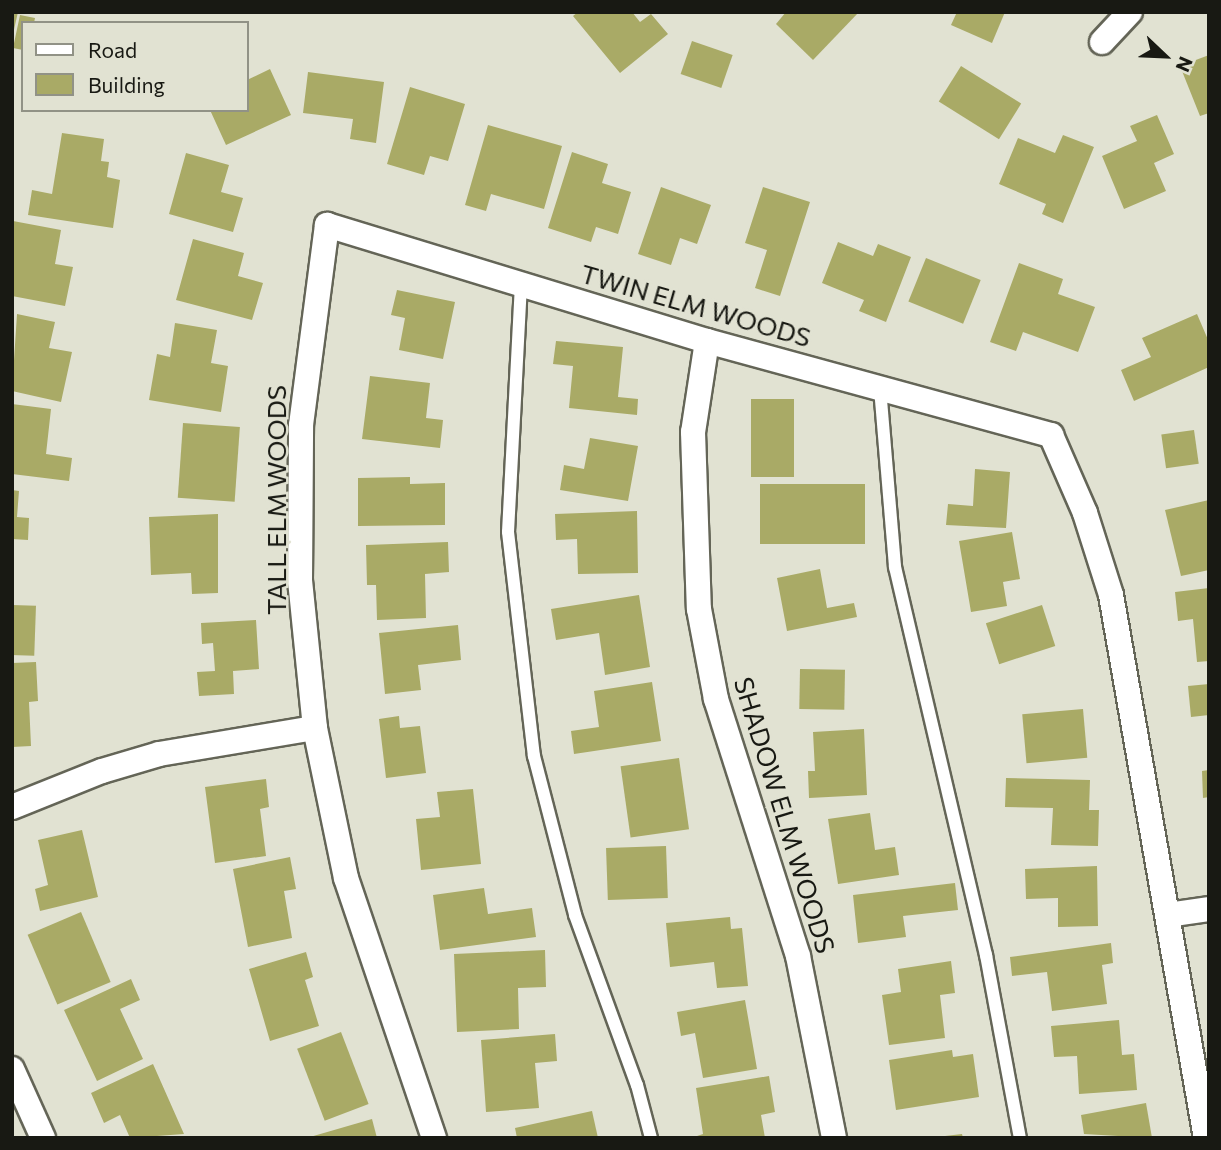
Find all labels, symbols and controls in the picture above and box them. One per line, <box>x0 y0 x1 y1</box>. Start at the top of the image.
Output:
legend <box>21 21 248 112</box>
north arrow <box>1130 21 1200 91</box>
text: Road <box>88 37 137 62</box>
text: N <box>1171 53 1198 75</box>
text: Building <box>88 72 165 97</box>
street label: TWIN ELM WOODS <box>577 257 815 353</box>
street label: TALL ELM WOODS <box>260 385 292 615</box>
street label: SHADOW ELM WOODS <box>728 673 842 957</box>

